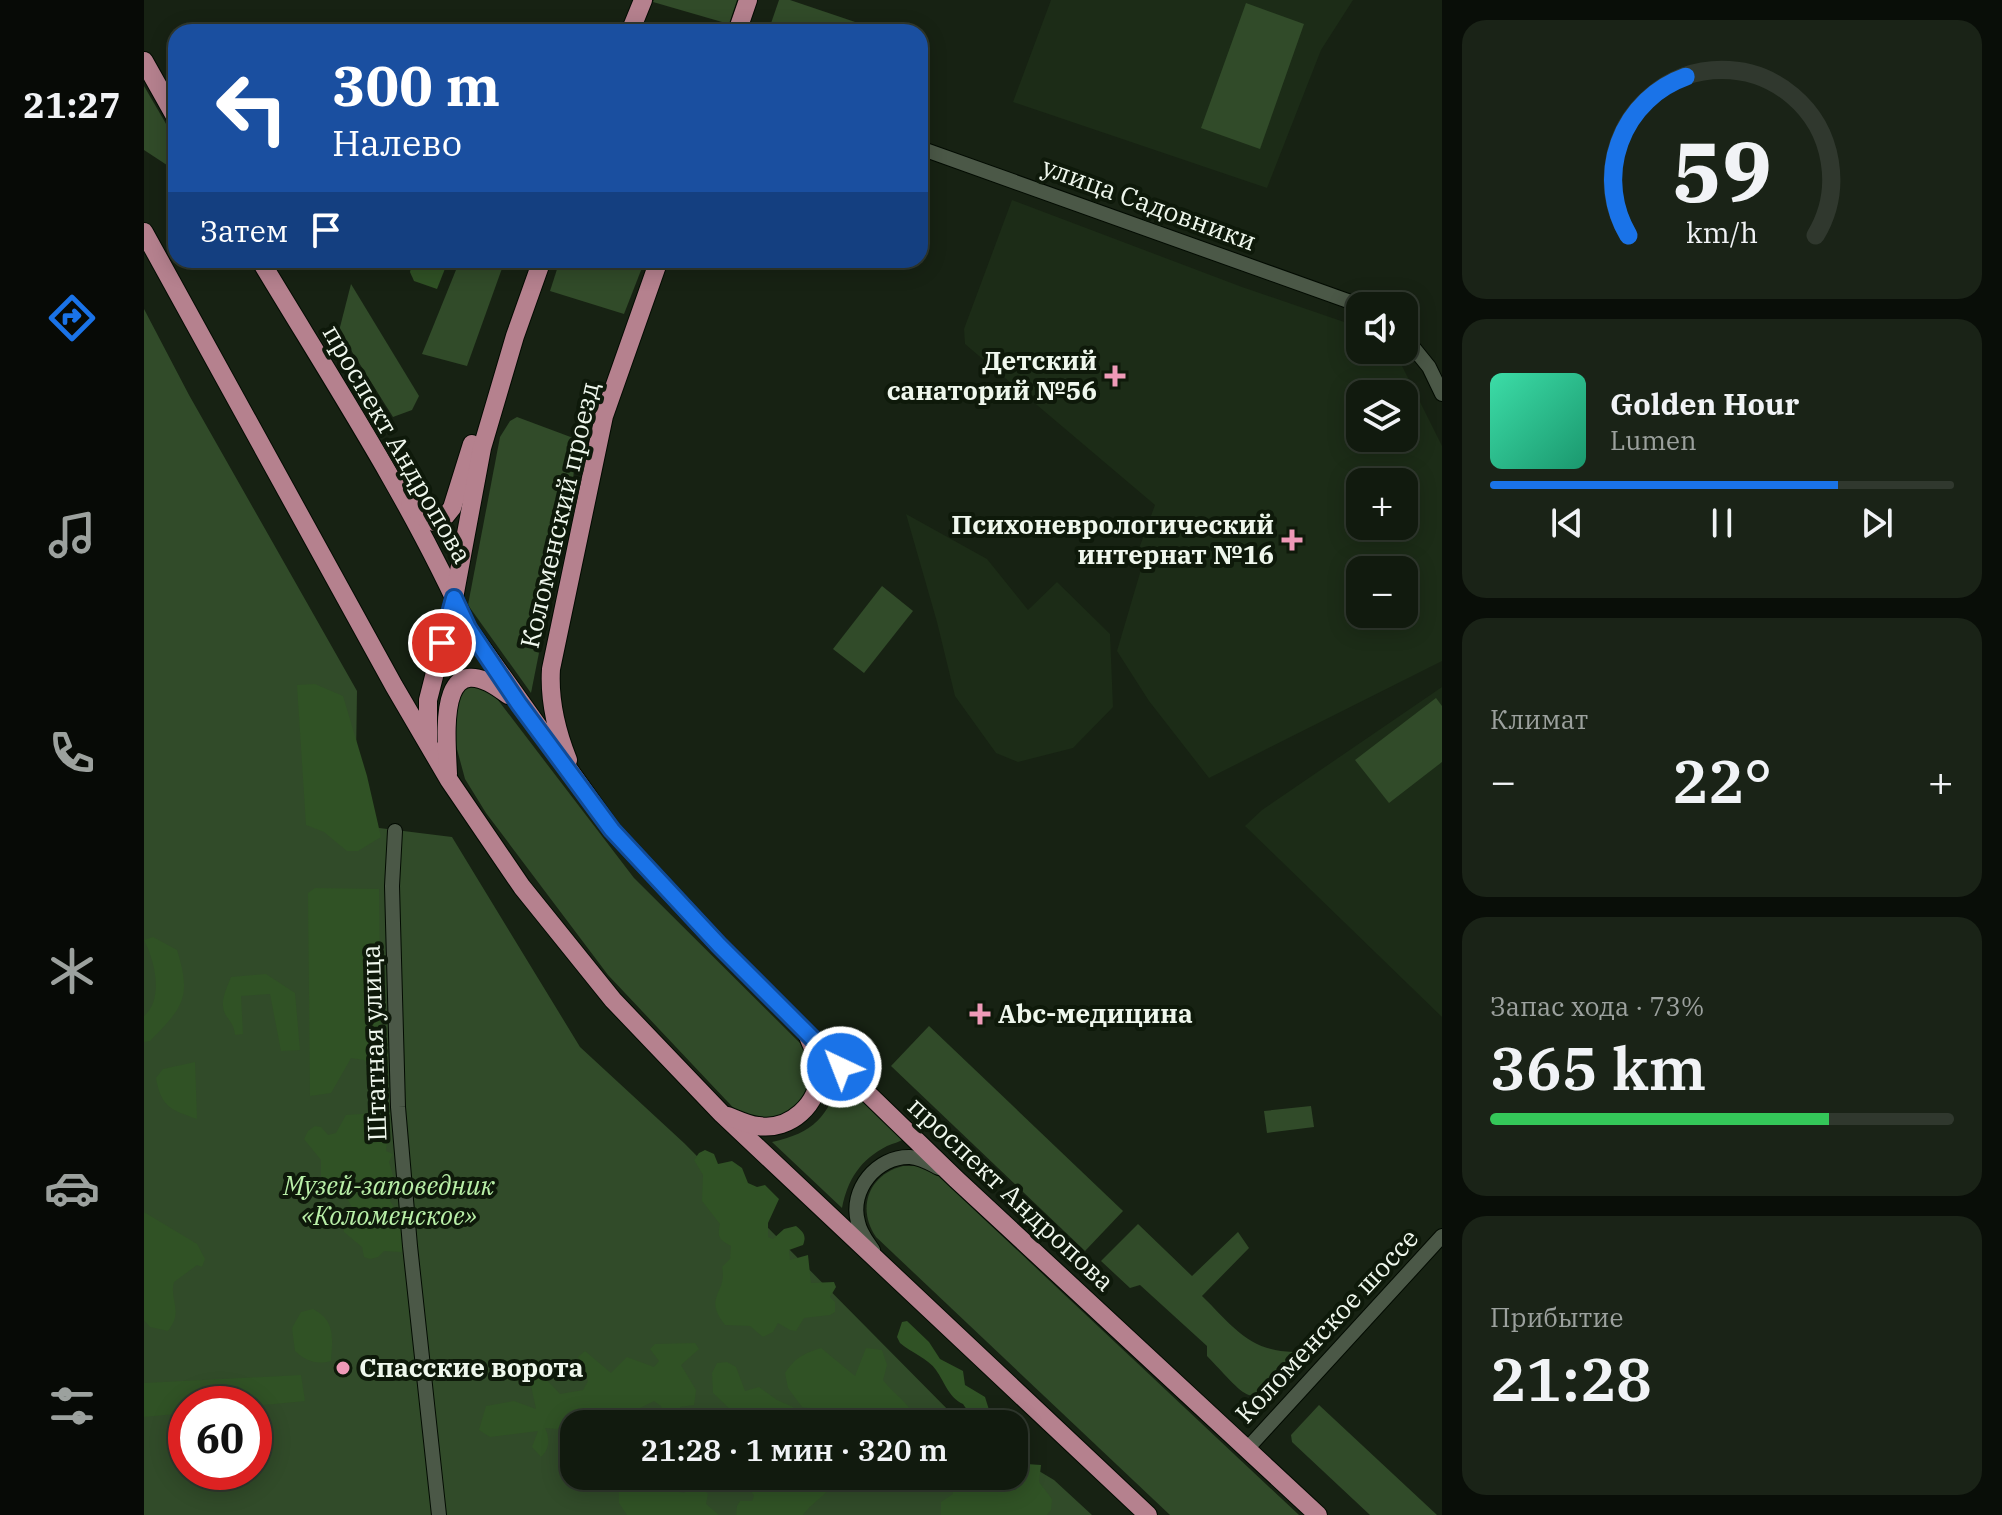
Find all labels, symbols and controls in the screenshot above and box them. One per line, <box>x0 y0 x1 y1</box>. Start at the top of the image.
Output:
text: 300 m <box>332 49 500 121</box>
icon: left <box>200 56 304 160</box>
text: 21:27 <box>23 81 121 128</box>
text: 59 <box>1672 116 1772 224</box>
text: Налево <box>332 119 462 166</box>
street label: улица Садовники <box>1038 149 1261 258</box>
icon: arrive <box>304 208 348 252</box>
text: Затем <box>200 211 288 250</box>
text: km/h <box>1686 214 1758 251</box>
icon: directions <box>44 290 100 346</box>
map controls <box>1346 292 1418 628</box>
button: sound <box>1346 292 1418 364</box>
street label: проспект Андропова <box>316 318 480 569</box>
place label: Детский санаторий №56 <box>887 343 1097 407</box>
marker: Детский санаторий №56 <box>1104 365 1126 387</box>
street label: Коломенский проезд <box>512 378 606 651</box>
button: layers <box>1346 380 1418 452</box>
text: Golden Hour <box>1610 384 1799 423</box>
text: Lumen <box>1610 423 1697 457</box>
button: + <box>1346 468 1418 540</box>
icon: previous <box>1545 501 1589 545</box>
icon: pause <box>1700 501 1744 545</box>
icon: next <box>1855 501 1899 545</box>
icon: music <box>44 507 100 563</box>
place label: Психоневрологический интернат №16 <box>951 507 1274 571</box>
marker: Психоневрологический интернат №16 <box>1281 529 1303 551</box>
button: − <box>1346 556 1418 628</box>
pin <box>408 609 476 677</box>
icon: arrive <box>420 621 464 665</box>
text: Климат <box>1490 702 1588 736</box>
icon: phone <box>44 725 100 781</box>
text: 22° <box>1672 741 1772 820</box>
text: − <box>1490 752 1516 809</box>
text: + <box>1928 752 1954 809</box>
icon: climate <box>44 943 100 999</box>
street label: Штатная улица <box>353 944 393 1142</box>
text: Запас хода · 73% <box>1490 989 1705 1023</box>
place label: Abc-медицина <box>998 996 1193 1030</box>
marker: Abc-медицина <box>969 1003 991 1025</box>
position arrow <box>799 1025 883 1109</box>
text: 365 km <box>1490 1028 1706 1107</box>
street label: проспект Андропова <box>901 1089 1122 1298</box>
icon: car <box>44 1160 100 1216</box>
park label: Музей-заповедник «Коломенское» <box>282 1168 496 1232</box>
street label: Коломенское шоссе <box>1227 1221 1425 1430</box>
text: Прибытие <box>1490 1300 1623 1334</box>
text: 21:28 <box>1490 1339 1652 1418</box>
place label: Спасские ворота <box>359 1350 584 1384</box>
marker: Спасские ворота <box>334 1359 352 1377</box>
icon: filters <box>44 1378 100 1434</box>
speed limit sign: 60 <box>168 1386 272 1490</box>
text: 21:28 · 1 мин · 320 m <box>640 1430 948 1469</box>

